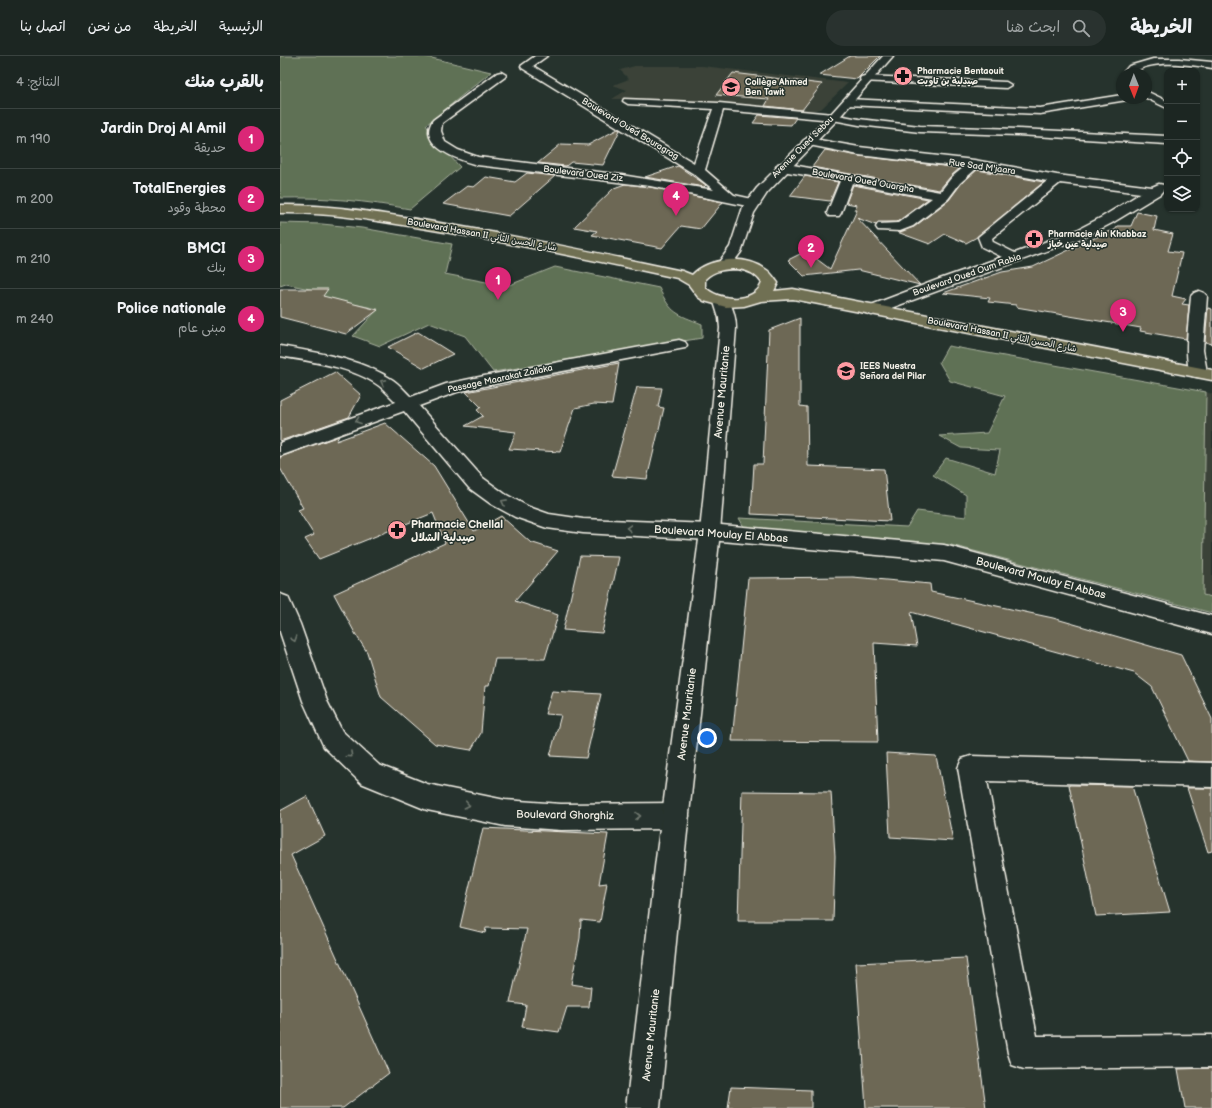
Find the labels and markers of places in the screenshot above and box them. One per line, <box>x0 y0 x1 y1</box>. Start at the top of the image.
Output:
pharmacy icon: Pharmacie Bentaouit صيدلية بن تاويت <box>892 65 914 87</box>
place label: Pharmacie Bentaouit صيدلية بن تاويت <box>917 66 1004 87</box>
school or university icon: Collège Ahmed Ben Tawit <box>720 76 742 98</box>
place label: Collège Ahmed Ben Tawit <box>745 77 808 98</box>
pin: 4 <box>663 183 689 216</box>
pharmacy icon: Pharmacie Ain Khabbaz صيدلية عين خباز <box>1023 228 1045 250</box>
place label: Pharmacie Ain Khabbaz صيدلية عين خباز <box>1047 229 1147 250</box>
pin: 2 <box>798 235 824 268</box>
pin: 1 <box>485 267 511 300</box>
pin: 3 <box>1110 299 1136 332</box>
school or university icon: IEES Nuestra Señora del Pilar <box>835 360 857 382</box>
place label: IEES Nuestra Señora del Pilar <box>860 361 926 382</box>
place label: Pharmacie Chellal صيدلية الشلال <box>411 518 503 544</box>
pharmacy icon: Pharmacie Chellal صيدلية الشلال <box>386 519 408 541</box>

